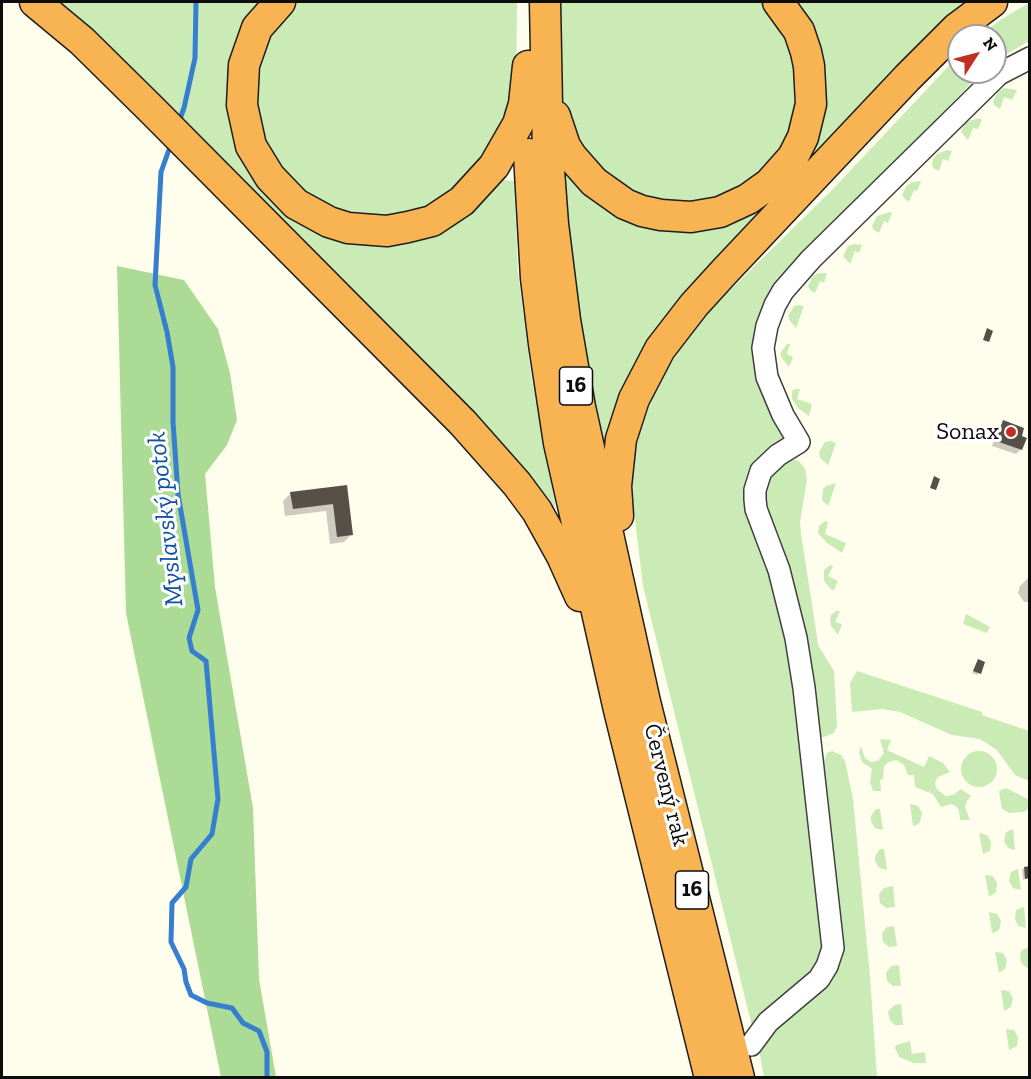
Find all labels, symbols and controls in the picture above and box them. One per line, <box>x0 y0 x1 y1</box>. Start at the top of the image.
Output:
north arrow <box>947 24 1007 84</box>
text: N <box>979 34 1002 55</box>
road number: 16 <box>560 367 592 405</box>
place label: Sonax <box>936 418 999 446</box>
marker: Sonax <box>1004 425 1018 439</box>
water label: Myslavský potok <box>141 430 191 608</box>
street label: Červený rak <box>637 721 695 849</box>
road number: 16 <box>676 871 708 909</box>

